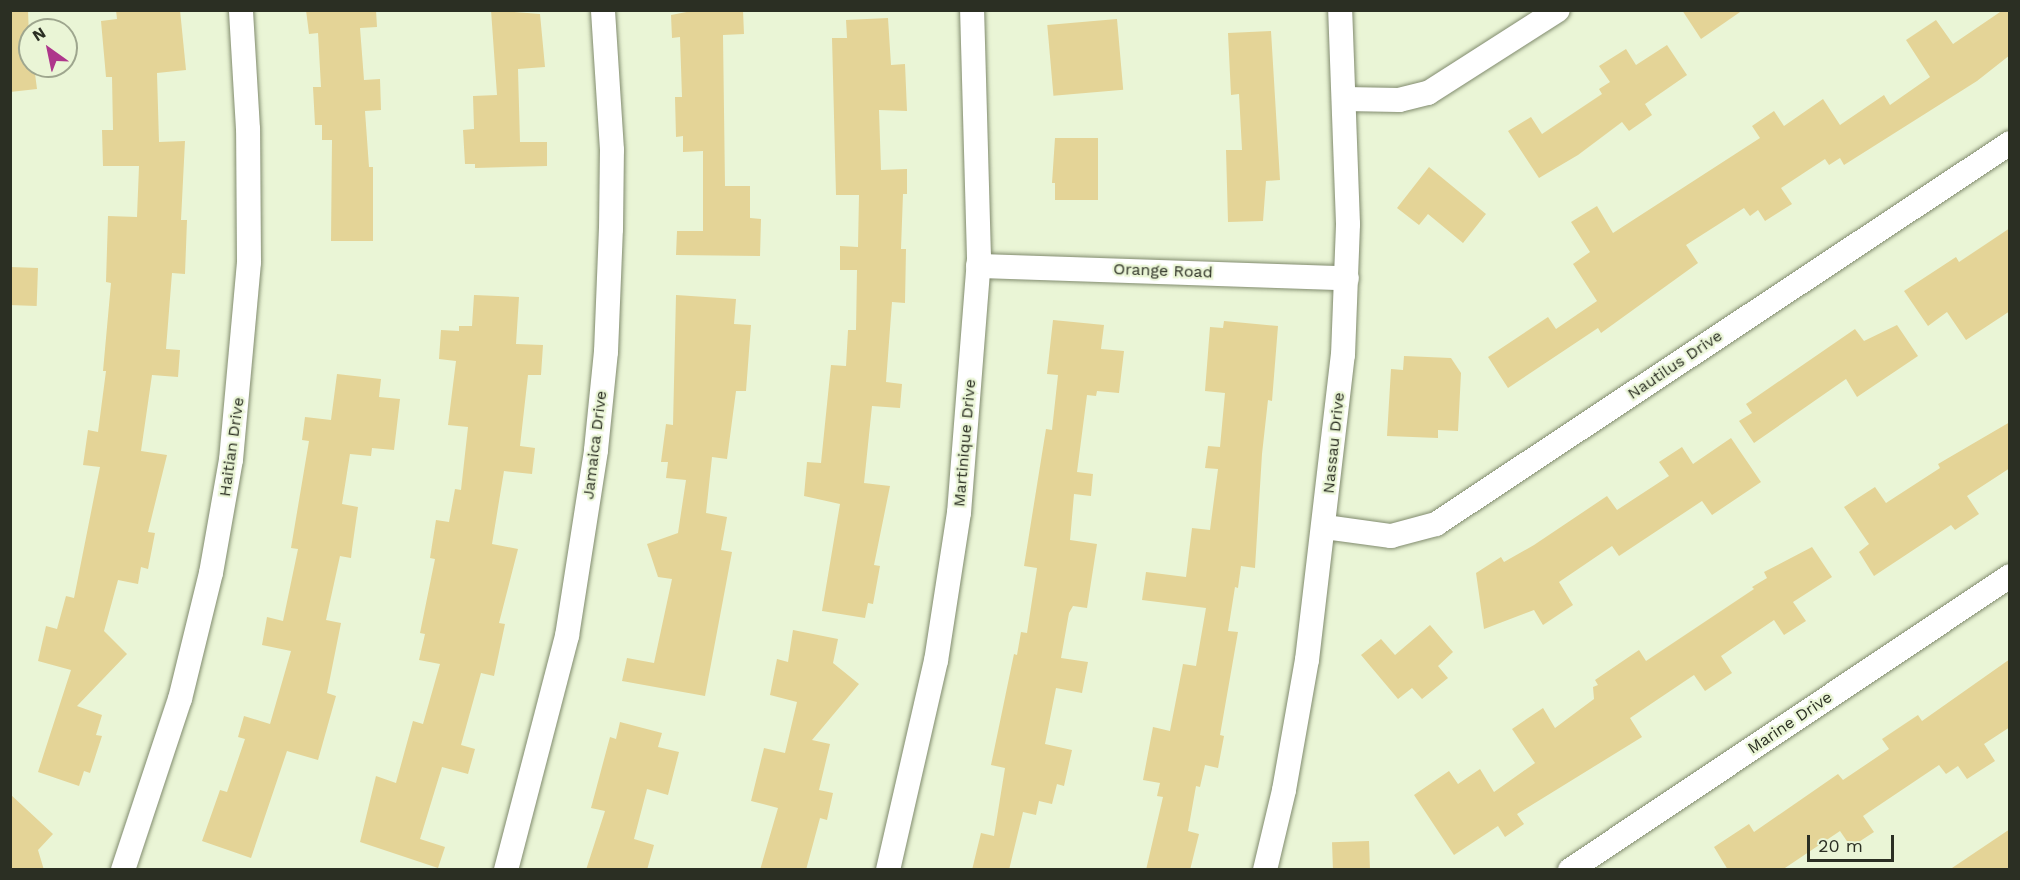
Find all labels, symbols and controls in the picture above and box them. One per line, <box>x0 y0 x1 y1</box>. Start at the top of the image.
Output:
north arrow <box>18 18 78 78</box>
text: N <box>29 23 49 45</box>
street label: Orange Road <box>1113 260 1213 282</box>
street label: Nautilus Drive <box>1624 326 1726 404</box>
street label: Martinique Drive <box>950 378 980 508</box>
street label: Jamaica Drive <box>579 389 611 501</box>
street label: Nassau Drive <box>1319 391 1349 495</box>
street label: Haitian Drive <box>216 396 248 498</box>
street label: Marine Drive <box>1744 688 1836 758</box>
scale bar <box>1810 823 1897 861</box>
text: 20 m <box>1818 835 1863 856</box>

